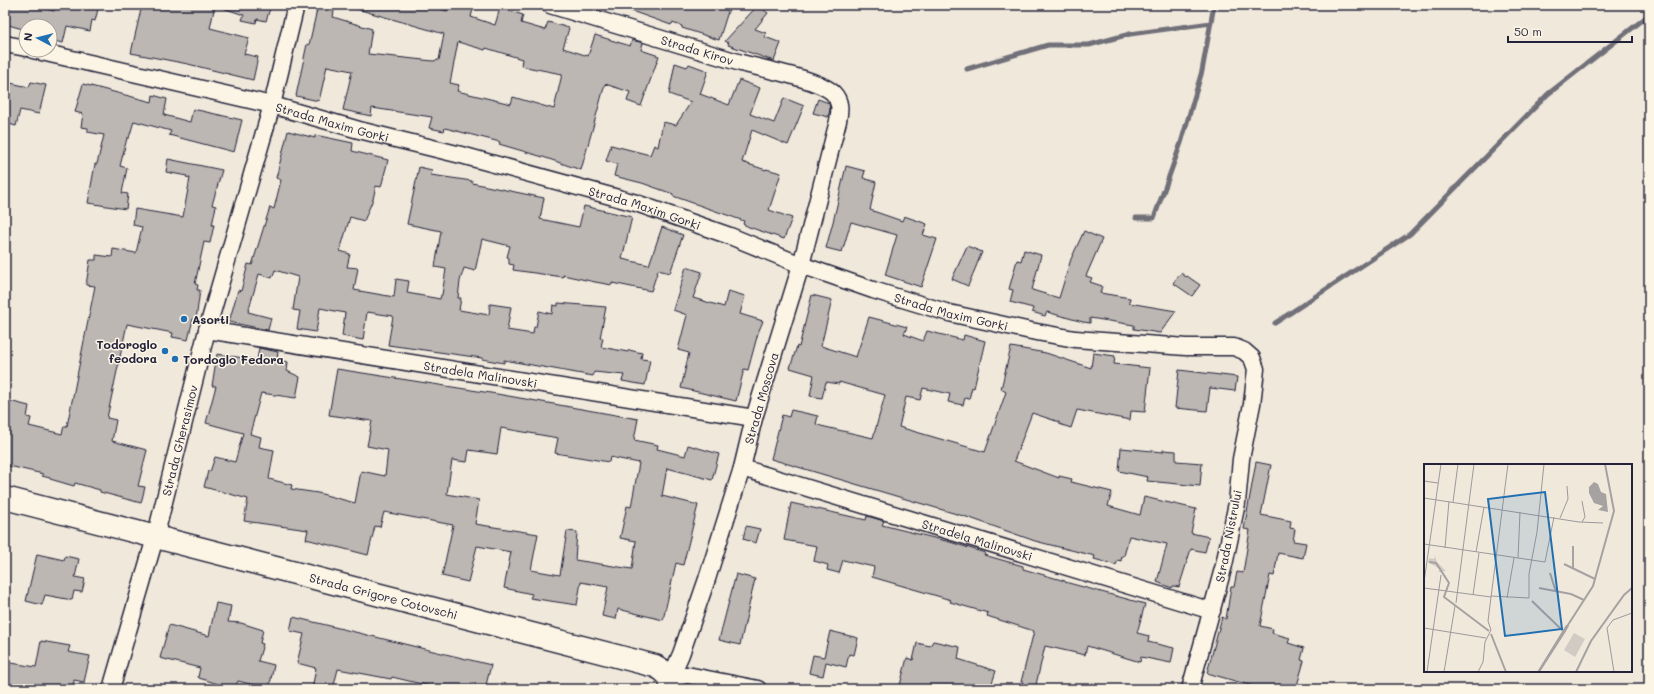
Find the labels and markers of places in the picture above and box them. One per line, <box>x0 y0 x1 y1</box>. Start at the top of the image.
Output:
place label: Asorti <box>192 311 229 327</box>
marker: Asorti <box>179 314 189 324</box>
place label: Todoroglo feodora <box>97 336 157 366</box>
marker: Todoroglo feodora <box>160 346 170 356</box>
place label: Tordoglo Fedora <box>183 351 284 367</box>
marker: Tordoglo Fedora <box>170 354 180 364</box>

